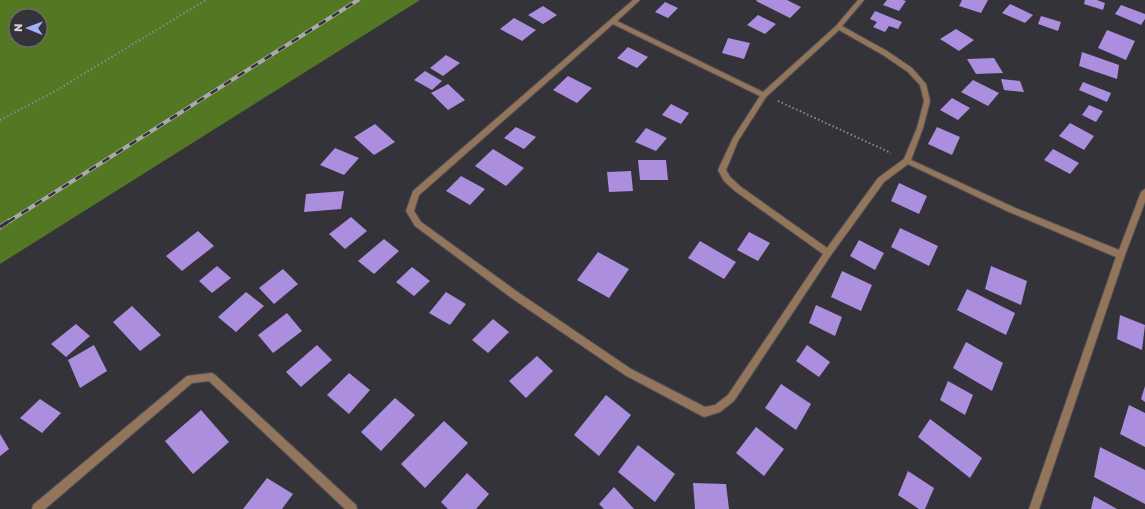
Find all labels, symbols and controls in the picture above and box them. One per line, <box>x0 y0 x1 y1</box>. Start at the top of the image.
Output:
north arrow <box>8 8 48 48</box>
text: N <box>11 24 24 32</box>

